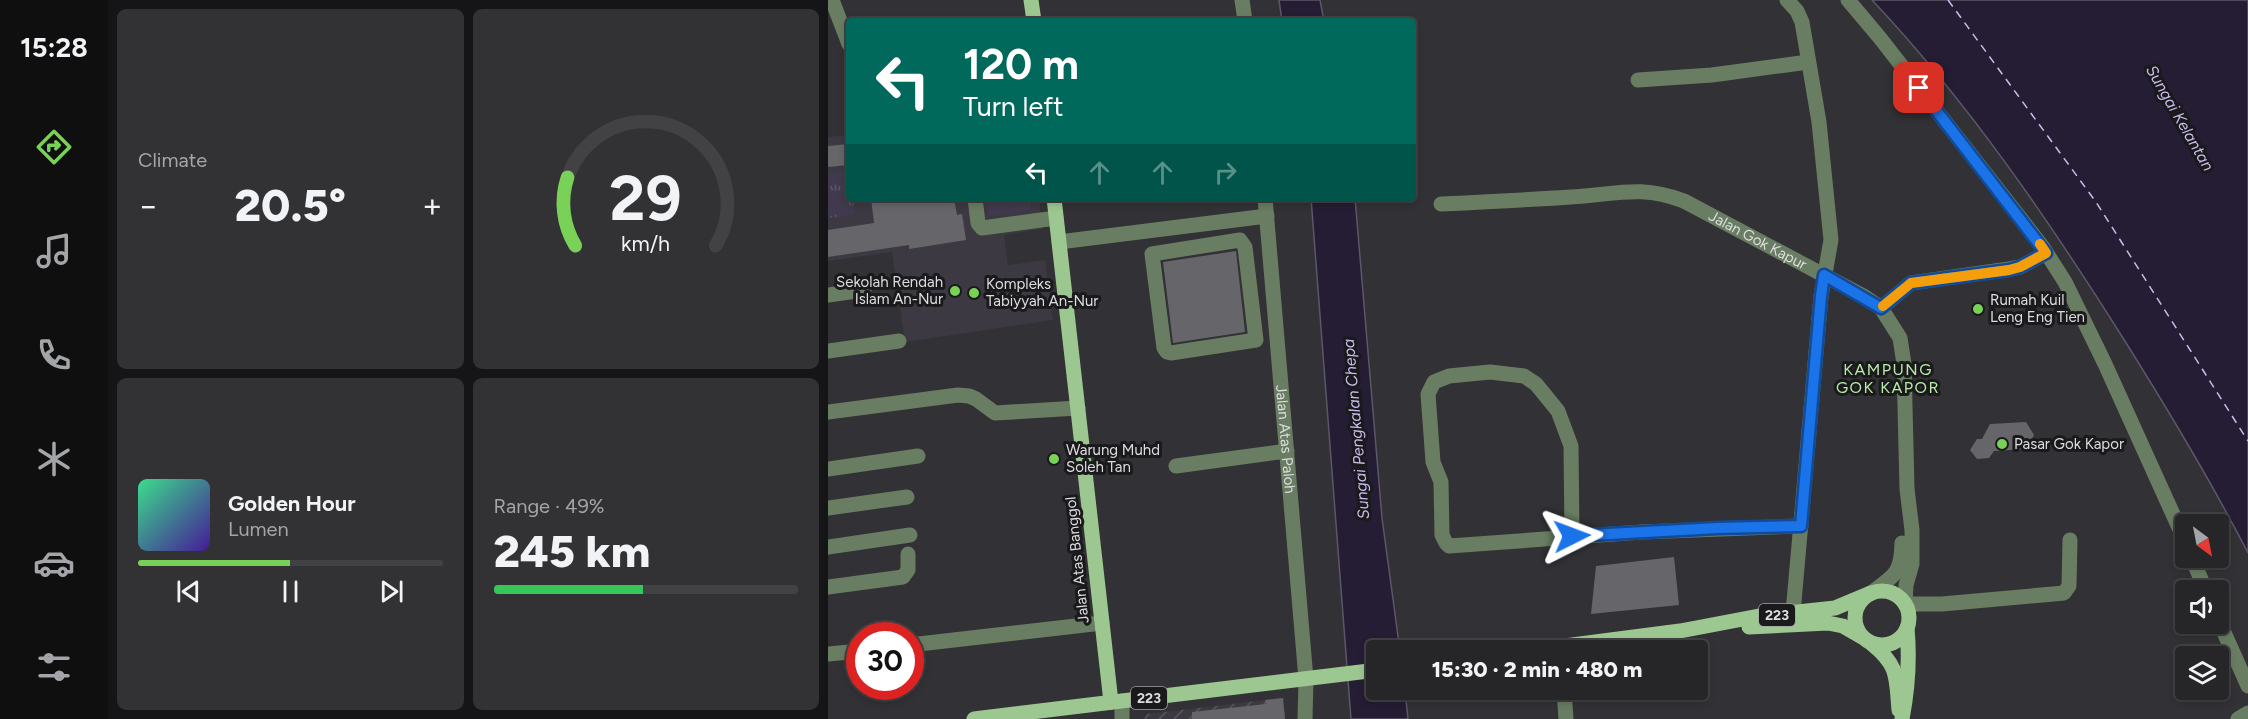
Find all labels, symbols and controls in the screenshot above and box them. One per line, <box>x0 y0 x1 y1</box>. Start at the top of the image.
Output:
text: 15:28 <box>20 31 88 64</box>
text: 120 m <box>963 39 1079 90</box>
icon: left <box>864 42 942 120</box>
pin <box>1893 62 1944 113</box>
water label: Sungai Kelantan <box>2142 62 2218 174</box>
icon: arrive <box>1902 71 1935 104</box>
text: Turn left <box>963 90 1063 123</box>
icon: directions <box>33 126 75 168</box>
text: Climate <box>138 148 207 172</box>
icon: left <box>1020 156 1053 189</box>
icon: ahead <box>1083 156 1116 189</box>
icon: ahead <box>1146 156 1179 189</box>
icon: right <box>1209 156 1242 189</box>
text: 29 <box>610 161 682 236</box>
text: 20.5° <box>235 178 346 232</box>
text: − <box>138 186 159 225</box>
text: + <box>422 186 443 225</box>
street label: Jalan Gok Kapur <box>1706 207 1810 273</box>
icon: music <box>33 230 75 272</box>
text: km/h <box>621 231 670 256</box>
place label: Sekolah Rendah Islam An-Nur <box>836 273 943 308</box>
place label: Kompleks Tabiyyah An-Nur <box>986 275 1098 310</box>
marker: Sekolah Rendah Islam An-Nur <box>948 284 962 298</box>
marker: Kompleks Tabiyyah An-Nur <box>967 286 981 300</box>
place label: Rumah Kuil Leng Eng Tien <box>1990 291 2085 326</box>
marker: Rumah Kuil Leng Eng Tien <box>1971 302 1985 316</box>
icon: phone <box>33 334 75 376</box>
water label: Sungai Pengkalan Chepa <box>1339 338 1373 520</box>
district label: KAMPUNG GOK KAPOR <box>1836 360 1940 397</box>
street label: Jalan Atas Paloh <box>1272 384 1299 494</box>
place label: Pasar Gok Kapor <box>2014 435 2124 453</box>
marker: Pasar Gok Kapor <box>1995 437 2009 451</box>
icon: climate <box>33 438 75 480</box>
place label: Warung Muhd Soleh Tan <box>1066 441 1160 476</box>
marker: Warung Muhd Soleh Tan <box>1047 452 1061 466</box>
text: Golden Hour <box>228 490 356 517</box>
text: Range · 49% <box>494 494 604 518</box>
street label: Jalan Atas Banggol <box>1061 496 1093 624</box>
position arrow <box>1540 504 1604 568</box>
north arrow <box>2175 514 2229 568</box>
map controls <box>2175 514 2229 700</box>
text: Lumen <box>228 517 289 541</box>
text: 245 km <box>494 524 650 578</box>
icon: car <box>33 542 75 584</box>
icon: previous <box>172 575 205 608</box>
icon: pause <box>274 575 307 608</box>
icon: next <box>375 575 408 608</box>
button: sound <box>2175 580 2229 634</box>
road number: 223 <box>1759 604 1795 626</box>
speed limit sign: 30 <box>846 622 924 700</box>
icon: filters <box>33 646 75 688</box>
button: layers <box>2175 646 2229 700</box>
text: 15:30 · 2 min · 480 m <box>1432 656 1642 683</box>
road number: 223 <box>1131 687 1167 709</box>

